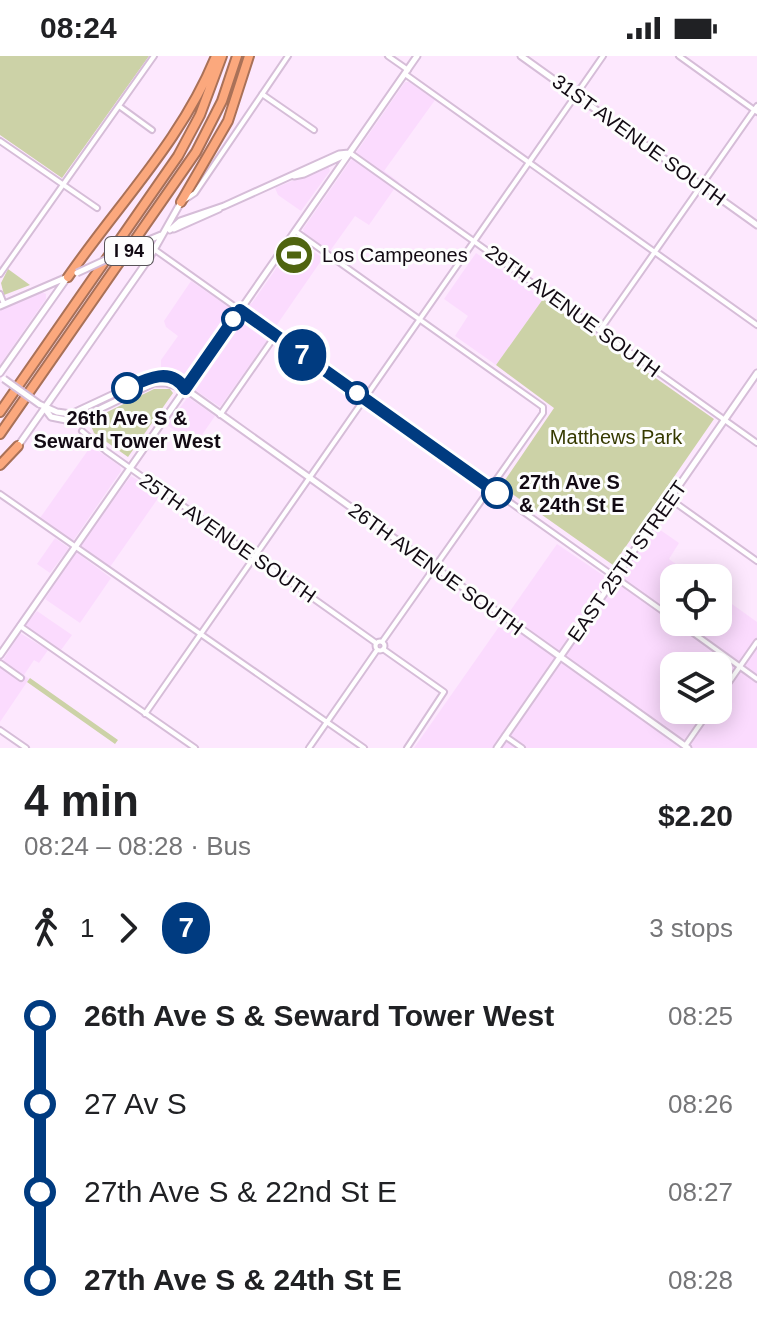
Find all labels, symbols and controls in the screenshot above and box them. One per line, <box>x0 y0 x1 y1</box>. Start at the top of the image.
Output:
text: 08:24 <box>40 11 117 44</box>
street label: 31ST AVENUE SOUTH <box>548 70 730 210</box>
sports icon: Los Campeones <box>273 234 315 276</box>
road number: I 94 <box>105 237 153 265</box>
street label: 29TH AVENUE SOUTH <box>482 240 664 382</box>
place label: Los Campeones <box>322 244 468 266</box>
unlabelled marker <box>222 308 244 330</box>
line badge: 7 <box>276 329 328 381</box>
text: 7 <box>294 339 310 370</box>
marker: 26th Ave S & Seward Tower West <box>112 373 142 403</box>
unlabelled marker <box>346 382 368 404</box>
place label: 26th Ave S & Seward Tower West <box>33 407 221 452</box>
park label: Matthews Park <box>550 426 683 448</box>
street label: 25TH AVENUE SOUTH <box>136 469 320 607</box>
place label: 27th Ave S & 24th St E <box>519 471 625 516</box>
street label: EAST 25TH STREET <box>563 477 691 645</box>
marker: 27th Ave S & 24th St E <box>482 478 512 508</box>
street label: 26TH AVENUE SOUTH <box>345 498 527 640</box>
map controls <box>660 564 732 724</box>
button: locate <box>660 564 732 636</box>
button: layers <box>660 652 732 724</box>
text: 4 min <box>24 776 139 825</box>
text: $2.20 <box>658 799 733 832</box>
text: 08:24 – 08:28 · Bus <box>24 831 251 861</box>
icon: walk <box>24 906 68 950</box>
icon: forward <box>106 906 150 950</box>
text: 7 <box>178 912 194 943</box>
text: 1 <box>80 913 94 943</box>
text: 3 stops <box>649 913 733 943</box>
text: 26th Ave S & Seward Tower West <box>84 999 554 1032</box>
text: 08:25 <box>668 1001 733 1031</box>
text: 27 Av S <box>84 1087 187 1120</box>
text: 08:26 <box>668 1089 733 1119</box>
text: 27th Ave S & 22nd St E <box>84 1175 397 1208</box>
text: 08:27 <box>668 1177 733 1207</box>
text: 27th Ave S & 24th St E <box>84 1263 402 1296</box>
text: 08:28 <box>668 1265 733 1295</box>

